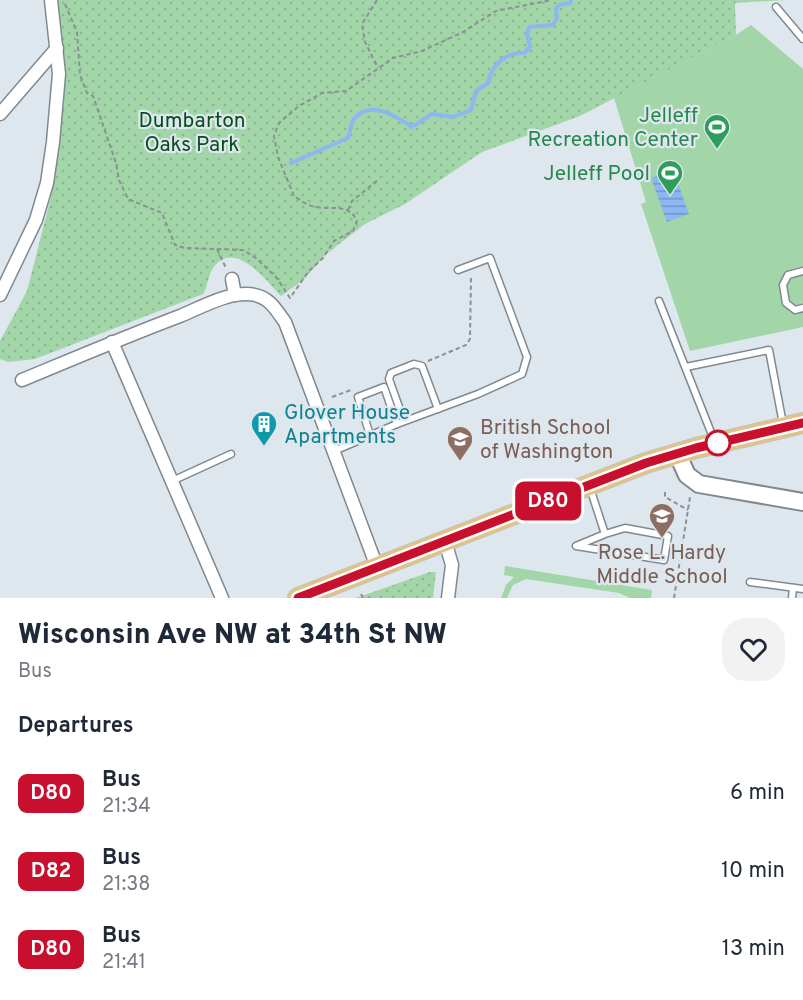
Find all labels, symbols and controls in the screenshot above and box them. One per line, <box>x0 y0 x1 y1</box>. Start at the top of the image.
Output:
place label: Jelleff Recreation Center <box>527 103 698 154</box>
park label: Dumbarton Oaks Park <box>138 108 246 159</box>
sports icon: Jelleff Recreation Center <box>702 112 732 150</box>
sports icon: Jelleff Pool <box>655 158 685 196</box>
place label: Jelleff Pool <box>543 161 650 188</box>
place label: Glover House Apartments <box>284 400 410 451</box>
building icon: Glover House Apartments <box>249 409 279 447</box>
place label: British School of Washington <box>480 415 613 466</box>
school or university icon: British School of Washington <box>445 424 475 462</box>
unlabelled marker <box>705 430 731 456</box>
line badge: D80 <box>514 482 582 520</box>
text: D80 <box>527 488 569 515</box>
school or university icon: Rose L. Hardy Middle School <box>647 501 677 539</box>
place label: Rose L. Hardy Middle School <box>596 540 728 591</box>
text: Wisconsin Ave NW at 34th St NW <box>18 618 447 654</box>
button: heart <box>722 618 785 681</box>
text: Bus <box>18 659 52 685</box>
text: Departures <box>18 713 134 740</box>
text: Bus <box>102 767 141 794</box>
text: D80 <box>30 780 72 807</box>
text: 6 min <box>730 780 785 807</box>
text: 21:34 <box>102 794 151 820</box>
text: Bus <box>102 845 141 872</box>
text: D82 <box>31 858 71 885</box>
text: 10 min <box>721 858 785 885</box>
text: 21:38 <box>102 872 150 898</box>
text: Bus <box>102 923 141 950</box>
text: D80 <box>30 936 72 963</box>
text: 13 min <box>722 936 785 963</box>
text: 21:41 <box>102 950 146 976</box>

